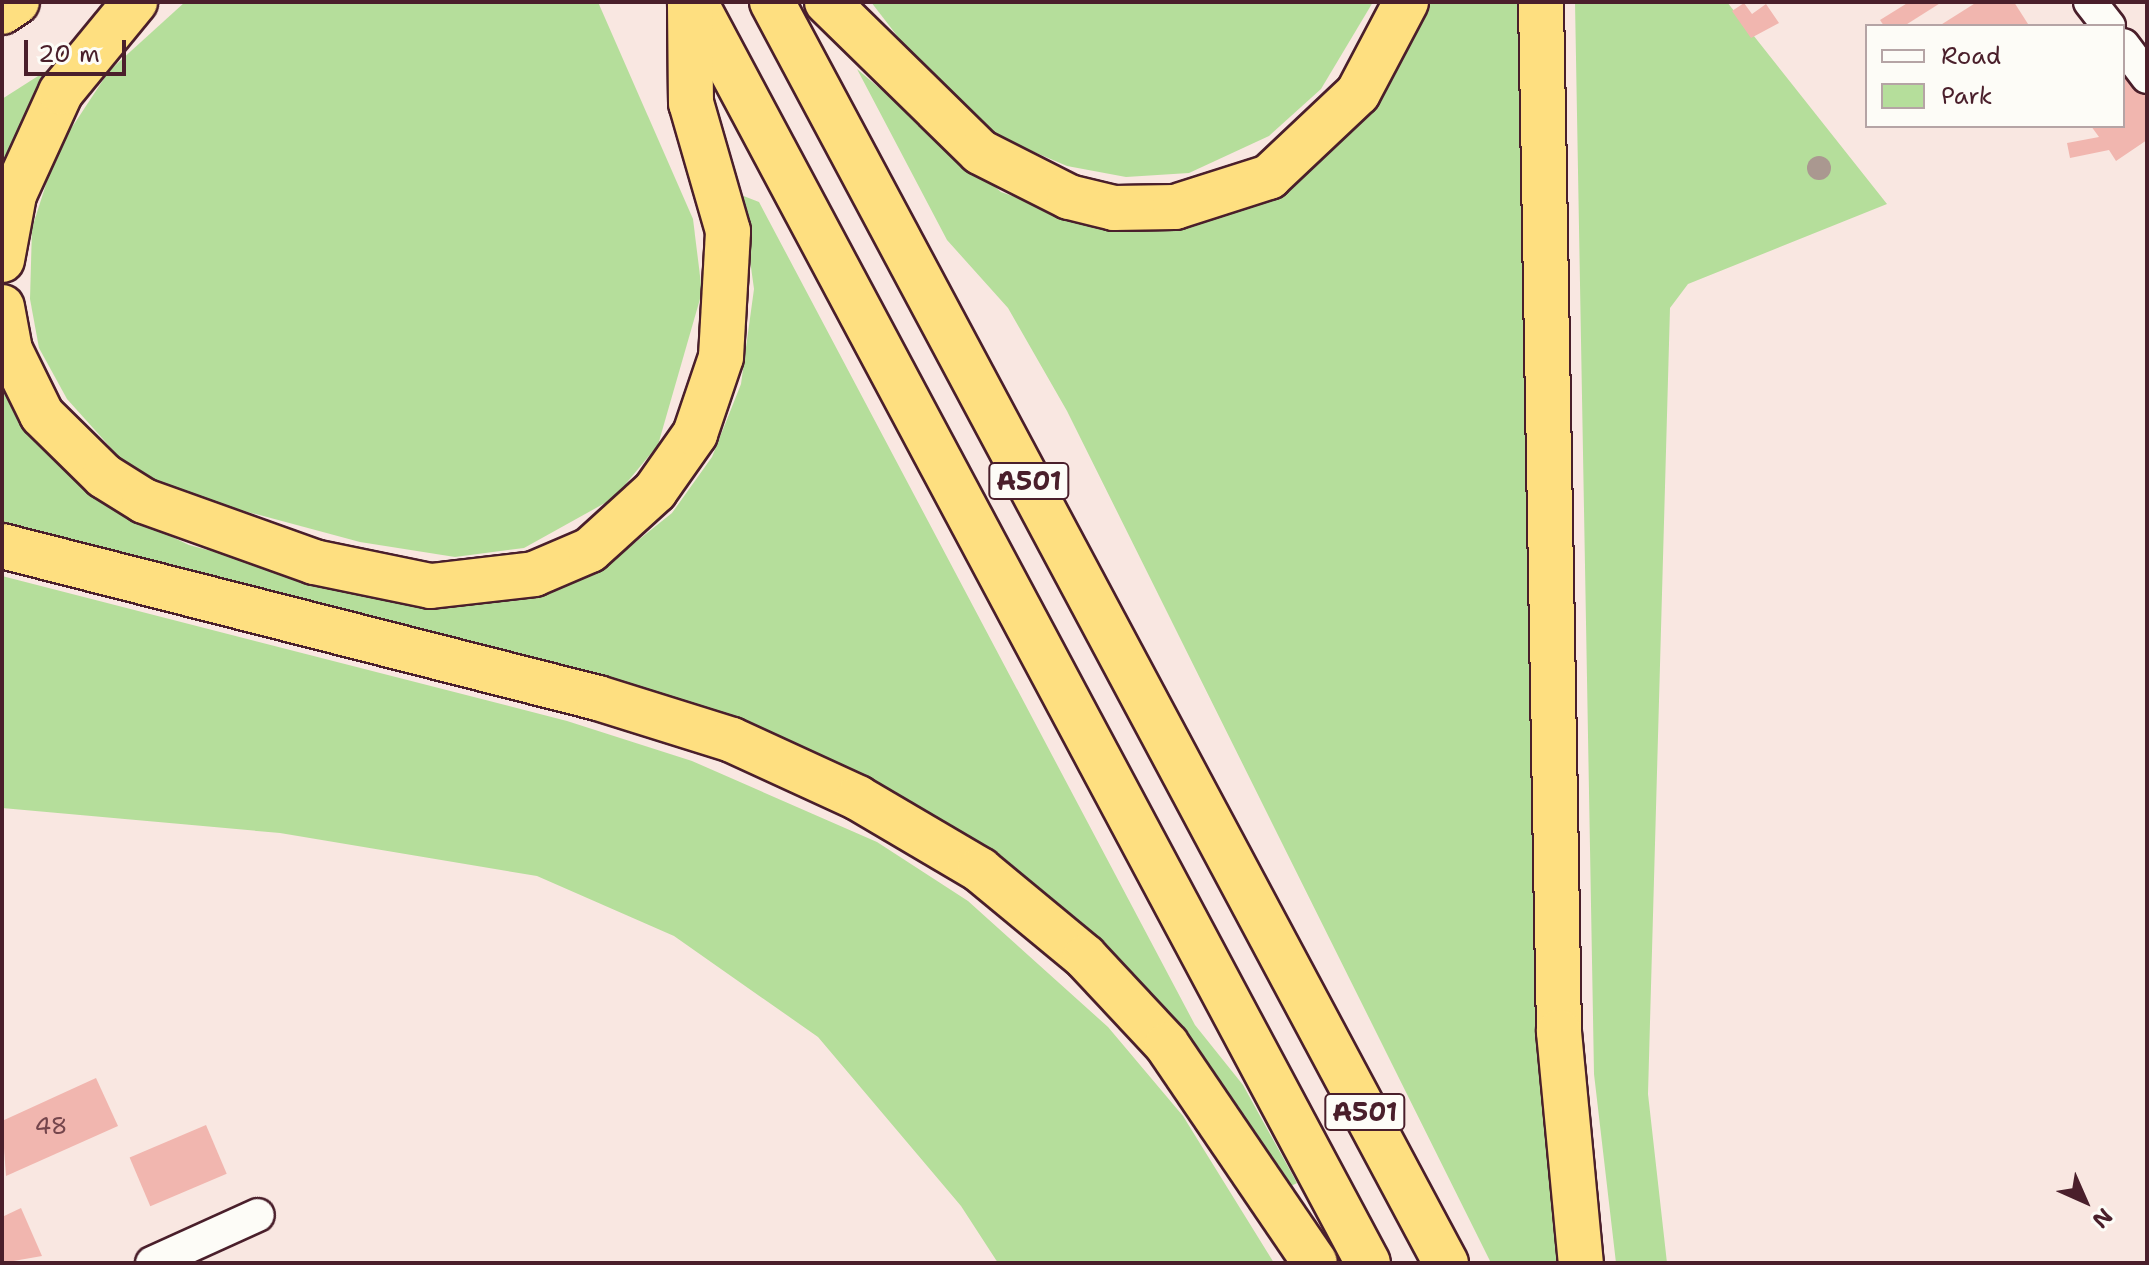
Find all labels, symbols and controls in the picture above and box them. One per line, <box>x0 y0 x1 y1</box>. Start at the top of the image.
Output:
scale bar <box>28 24 130 74</box>
legend <box>1865 24 2125 128</box>
text: 20 m <box>38 38 100 70</box>
text: Road <box>1941 40 2001 72</box>
text: Park <box>1941 80 1993 112</box>
road number: A501 <box>987 459 1071 503</box>
road number: A501 <box>1323 1090 1407 1134</box>
house number: 48 <box>34 1113 68 1141</box>
north arrow <box>2045 1161 2125 1241</box>
text: N <box>2086 1202 2119 1235</box>

